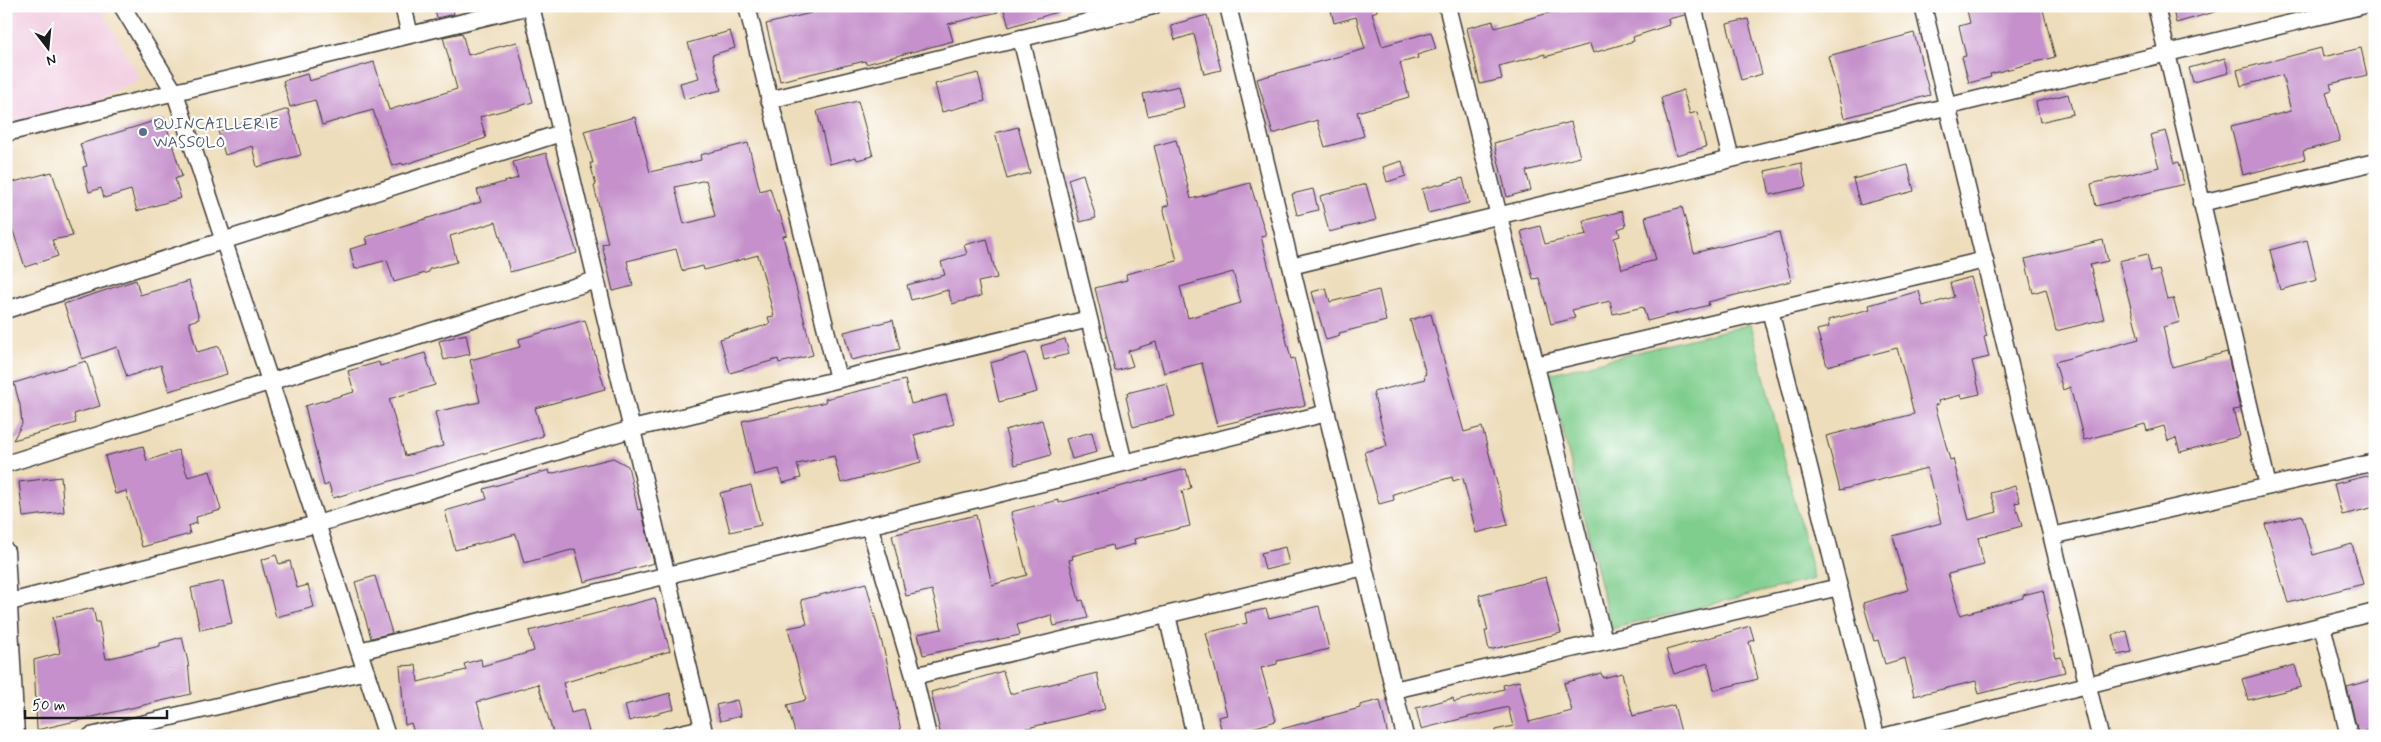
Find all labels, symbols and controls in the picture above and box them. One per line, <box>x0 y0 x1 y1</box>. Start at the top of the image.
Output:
north arrow <box>22 22 72 72</box>
text: N <box>44 50 58 69</box>
place label: QUINCAILLERIE WASSOLO <box>153 114 279 153</box>
marker: QUINCAILLERIE WASSOLO <box>137 126 149 138</box>
scale bar <box>25 687 168 719</box>
text: 50 m <box>32 696 66 716</box>

